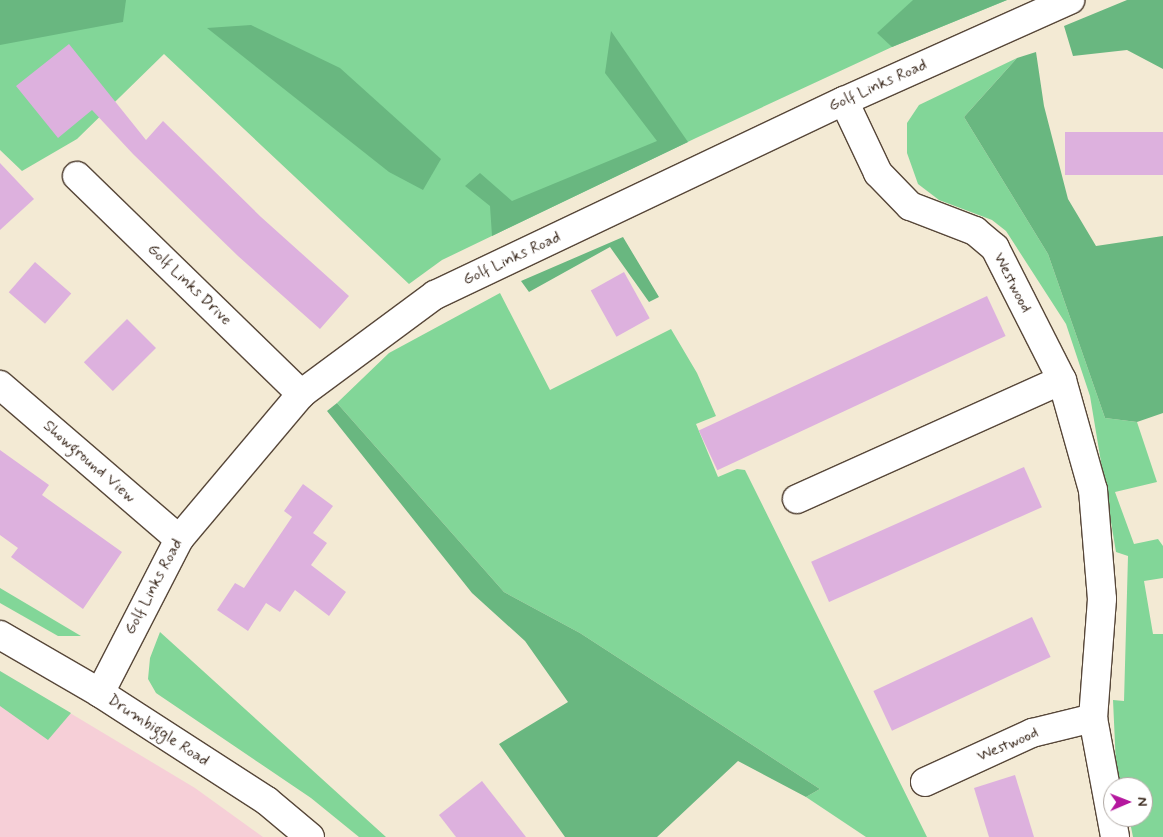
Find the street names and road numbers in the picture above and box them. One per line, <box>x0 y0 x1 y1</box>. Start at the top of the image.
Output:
street label: Golf Links Road <box>826 56 930 116</box>
street label: Golf Links Road <box>460 228 564 290</box>
street label: Golf Links Drive <box>143 240 235 330</box>
street label: Westwood <box>989 250 1035 316</box>
street label: Showground View <box>40 417 138 507</box>
street label: Golf Links Road <box>121 536 187 638</box>
street label: Drumbiggle Road <box>104 691 212 771</box>
street label: Westwood <box>974 723 1042 767</box>

